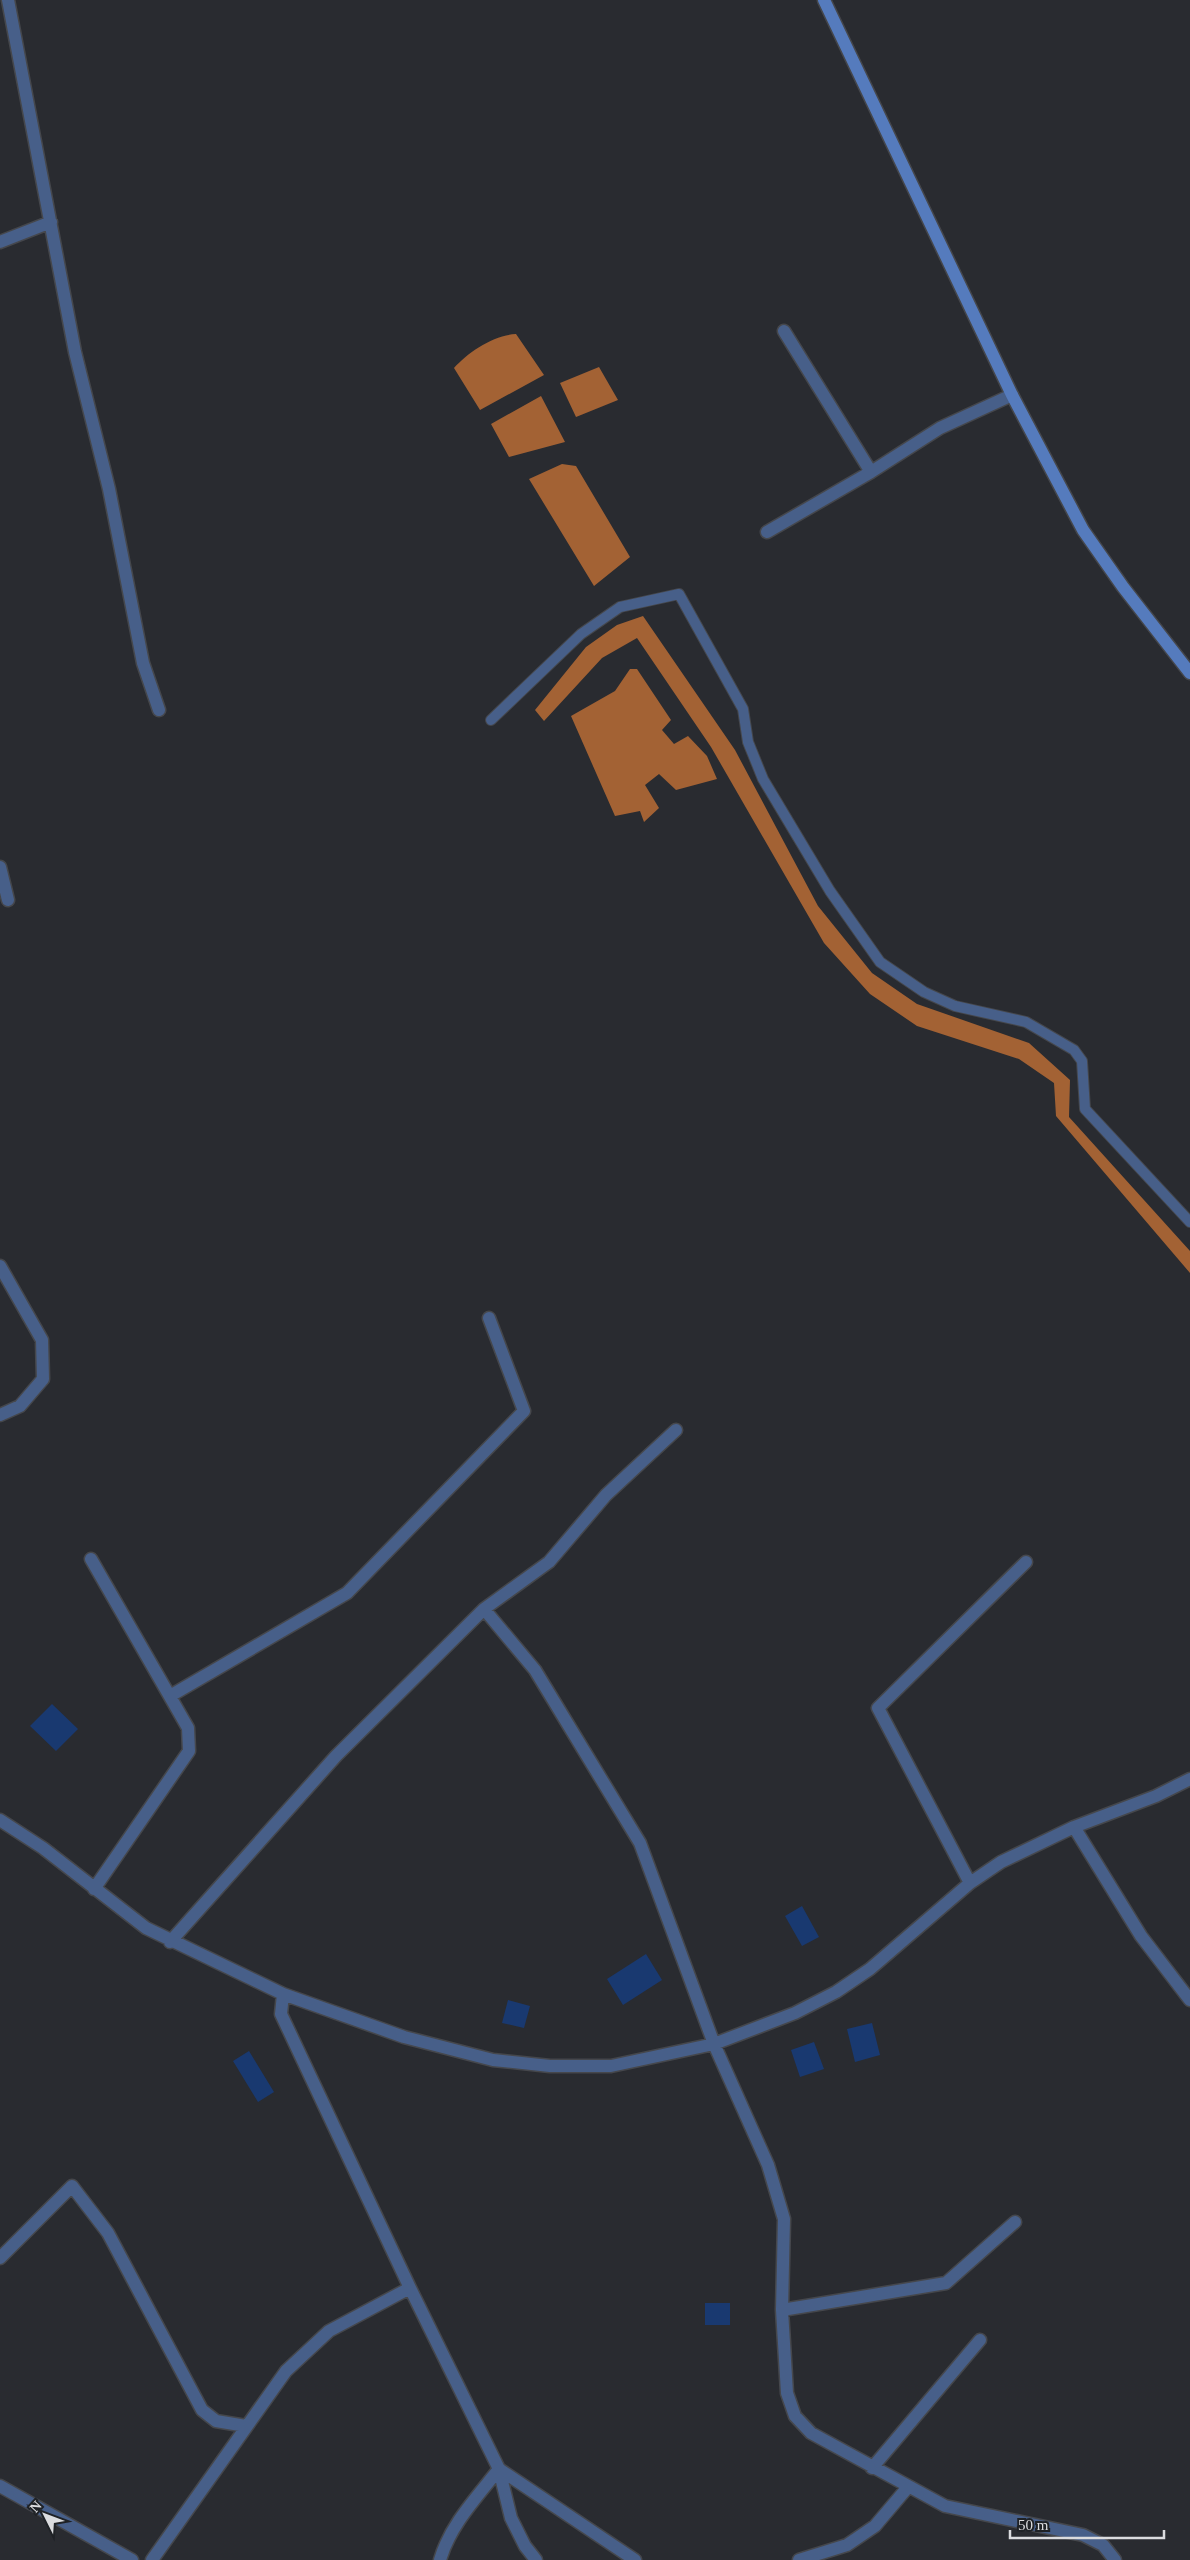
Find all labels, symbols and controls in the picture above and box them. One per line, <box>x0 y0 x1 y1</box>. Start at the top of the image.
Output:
north arrow <box>20 2490 70 2540</box>
text: N <box>27 2498 45 2515</box>
scale bar <box>1010 2508 1164 2540</box>
text: 50 m <box>1018 2517 1049 2533</box>

